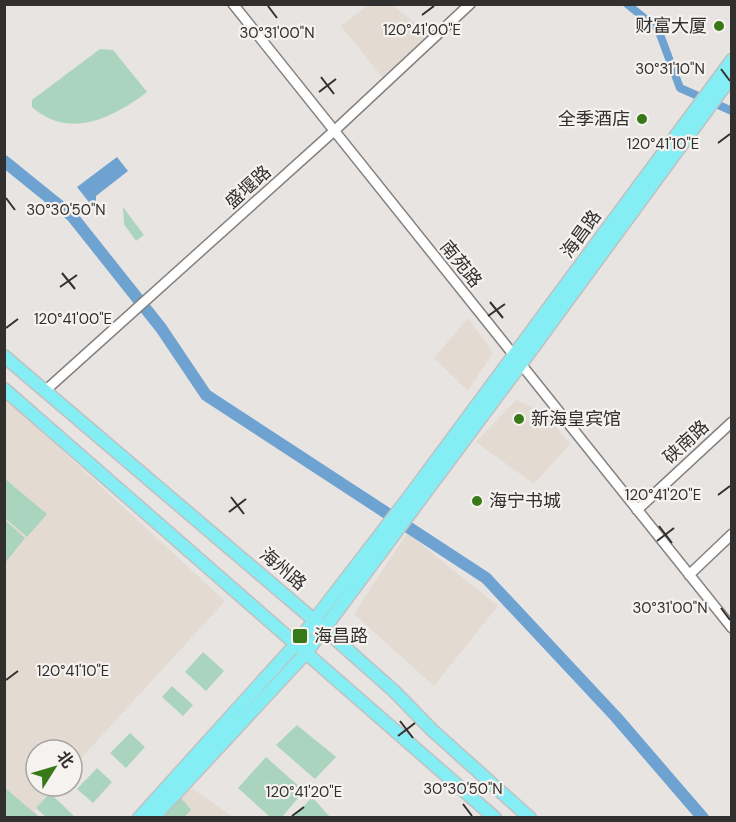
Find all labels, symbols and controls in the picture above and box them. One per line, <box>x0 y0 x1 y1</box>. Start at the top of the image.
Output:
place label: 财富大厦 <box>635 14 707 38</box>
marker: 财富大厦 <box>712 19 726 33</box>
text: 120°41'00"E <box>383 20 461 40</box>
text: 30°31'00"N <box>239 23 315 43</box>
text: 30°31'10"N <box>635 59 705 79</box>
place label: 全季酒店 <box>558 107 630 131</box>
marker: 全季酒店 <box>635 112 649 126</box>
text: 120°41'10"E <box>627 134 699 154</box>
street label: 盛堰路 <box>220 160 276 214</box>
text: 30°30'50"N <box>26 200 106 220</box>
street label: 海昌路 <box>555 205 607 263</box>
street label: 南苑路 <box>435 235 487 293</box>
text: 120°41'00"E <box>34 309 112 329</box>
place label: 新海皇宾馆 <box>531 407 621 431</box>
marker: 新海皇宾馆 <box>512 412 526 426</box>
street label: 硖南路 <box>658 415 714 469</box>
text: 120°41'20"E <box>625 485 701 505</box>
place label: 海宁书城 <box>489 489 561 513</box>
marker: 海宁书城 <box>470 494 484 508</box>
street label: 海州路 <box>255 542 311 596</box>
text: 30°31'00"N <box>632 598 708 618</box>
place label: 海昌路 <box>314 624 368 648</box>
marker: 海昌路 <box>291 627 309 645</box>
text: 120°41'10"E <box>37 661 109 681</box>
north arrow <box>24 738 84 798</box>
text: 北 <box>52 747 79 772</box>
text: 30°30'50"N <box>423 779 503 799</box>
text: 120°41'20"E <box>266 782 342 802</box>

